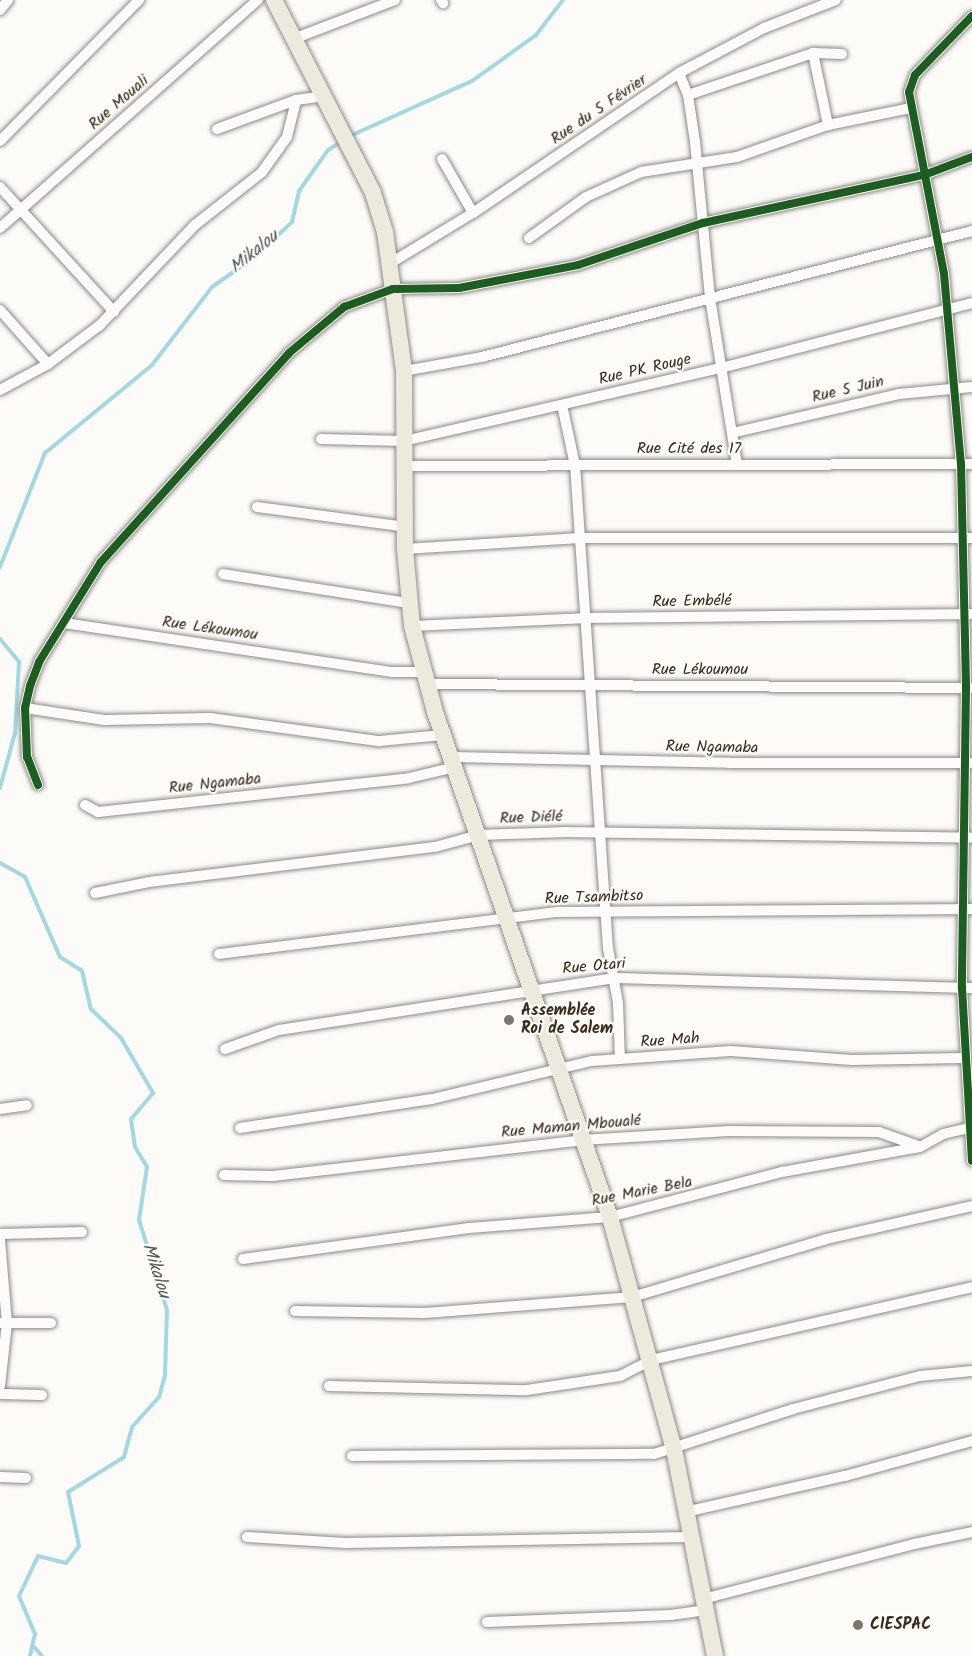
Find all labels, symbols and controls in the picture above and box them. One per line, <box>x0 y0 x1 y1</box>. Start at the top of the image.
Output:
street label: Rue du 5 Février <box>547 71 651 149</box>
street label: Rue Mouali <box>85 72 153 134</box>
water label: Mikalou <box>226 227 284 279</box>
street label: Rue PK Rouge <box>597 350 693 390</box>
street label: Rue 5 Juin <box>810 372 886 408</box>
street label: Rue Cité des 17 <box>637 439 741 459</box>
street label: Rue Embélé <box>652 592 732 612</box>
street label: Rue Lékoumou <box>161 613 259 645</box>
street label: Rue Lékoumou <box>652 660 748 680</box>
street label: Rue Ngamaba <box>665 738 759 758</box>
street label: Rue Ngamaba <box>168 770 262 798</box>
street label: Rue Diélé <box>499 807 563 829</box>
street label: Rue Tsambitso <box>544 887 644 909</box>
street label: Rue Otari <box>562 955 626 979</box>
place label: Assemblée Roi de Salem <box>521 1001 613 1039</box>
marker: Assemblée Roi de Salem <box>502 1013 516 1027</box>
street label: Rue Mah <box>640 1029 700 1053</box>
street label: Rue Maman Mboualé <box>500 1111 642 1143</box>
street label: Rue Marie Bela <box>590 1173 694 1211</box>
water label: Mikalou <box>136 1241 174 1301</box>
place label: CIESPAC <box>870 1615 931 1635</box>
marker: CIESPAC <box>851 1618 865 1632</box>

